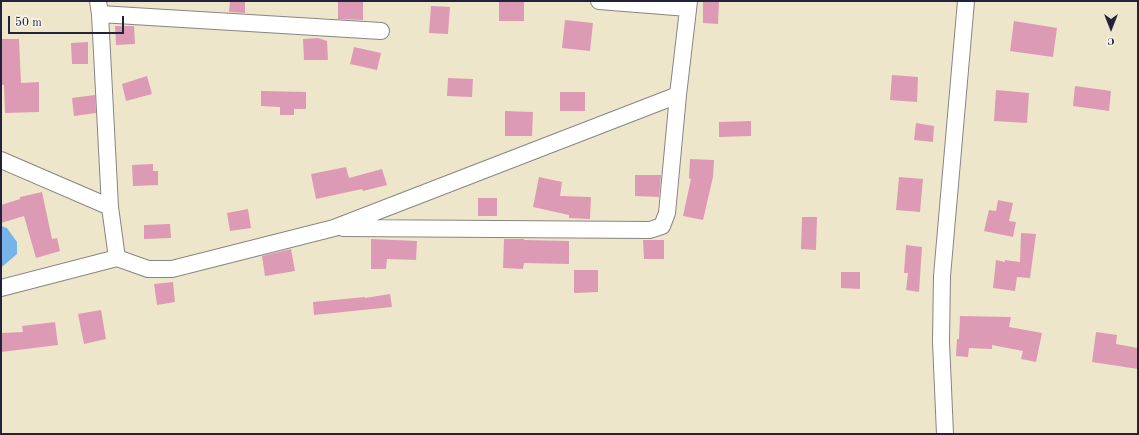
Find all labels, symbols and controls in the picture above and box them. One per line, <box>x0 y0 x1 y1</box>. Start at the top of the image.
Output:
scale bar <box>10 8 126 34</box>
north arrow <box>1091 8 1131 48</box>
text: 50 m <box>15 17 42 29</box>
text: С <box>1107 35 1115 46</box>

